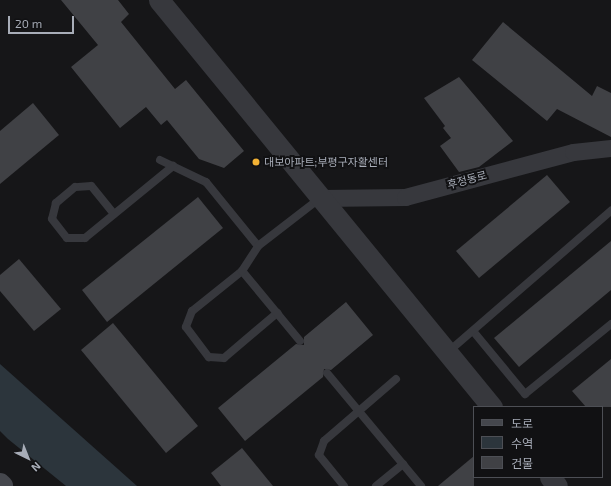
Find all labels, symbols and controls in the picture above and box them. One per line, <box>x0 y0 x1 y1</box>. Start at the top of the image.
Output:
scale bar <box>10 8 76 34</box>
text: 20 m <box>15 16 42 30</box>
place label: 대보아파트;부평구자활센터 <box>264 155 388 169</box>
marker: 대보아파트;부평구자활센터 <box>251 157 261 167</box>
street label: 후정동로 <box>446 168 488 192</box>
legend <box>473 406 603 478</box>
text: 도로 <box>511 416 533 430</box>
text: 수역 <box>511 436 533 450</box>
north arrow <box>8 438 48 478</box>
text: 건물 <box>511 456 533 470</box>
text: N <box>29 460 44 475</box>

